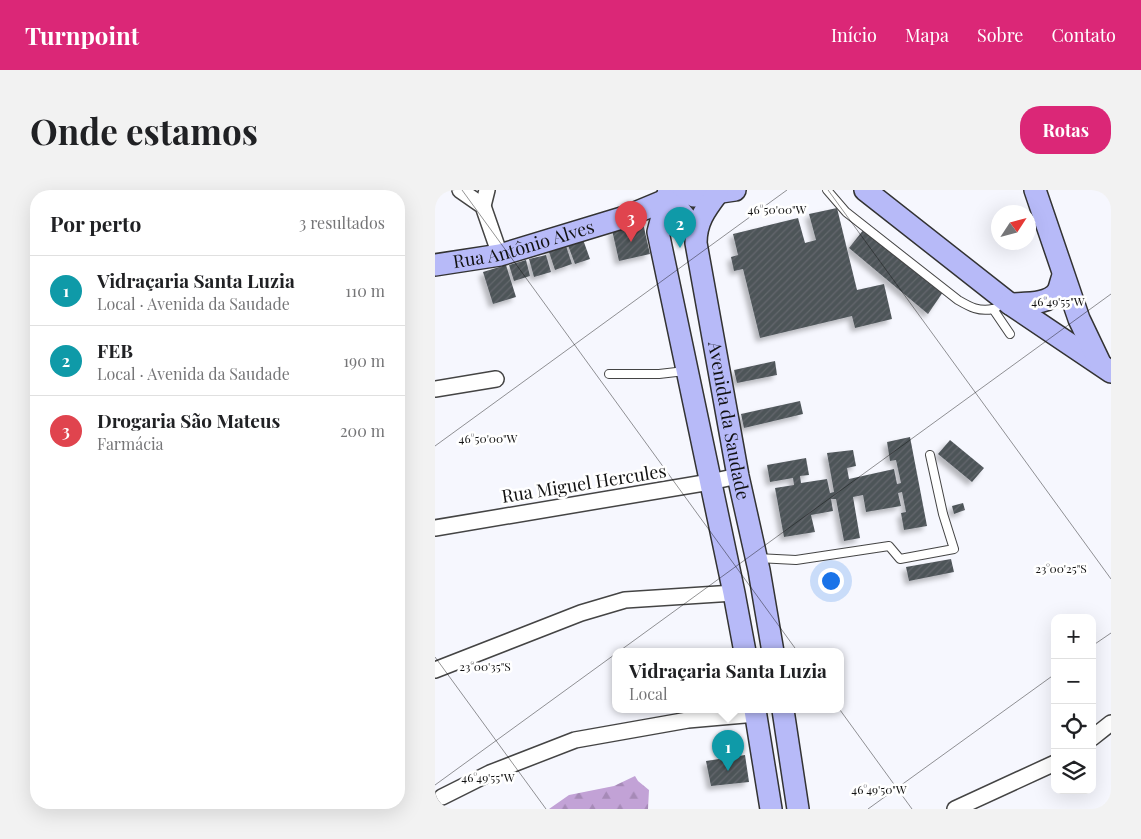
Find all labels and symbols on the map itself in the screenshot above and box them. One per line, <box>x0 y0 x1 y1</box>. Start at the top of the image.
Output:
pin: 3 <box>615 201 647 242</box>
text: 46°50'00"W <box>748 201 807 217</box>
north arrow <box>991 205 1036 250</box>
pin: 2 <box>664 207 696 248</box>
street label: Rua Antônio Alves <box>451 214 597 273</box>
text: 46°49'55"W <box>1031 293 1085 309</box>
street label: Avenida da Saudade <box>703 338 756 502</box>
text: 46°50'00"W <box>459 430 518 446</box>
street label: Rua Miguel Hercules <box>500 458 668 508</box>
text: 23°00'25"S <box>1035 560 1087 576</box>
your location <box>818 568 844 594</box>
text: 23°00'35"S <box>459 658 511 674</box>
pin: 1 <box>712 730 744 771</box>
text: 46°49'55"W <box>461 769 515 785</box>
text: 46°49'50"W <box>851 781 907 797</box>

